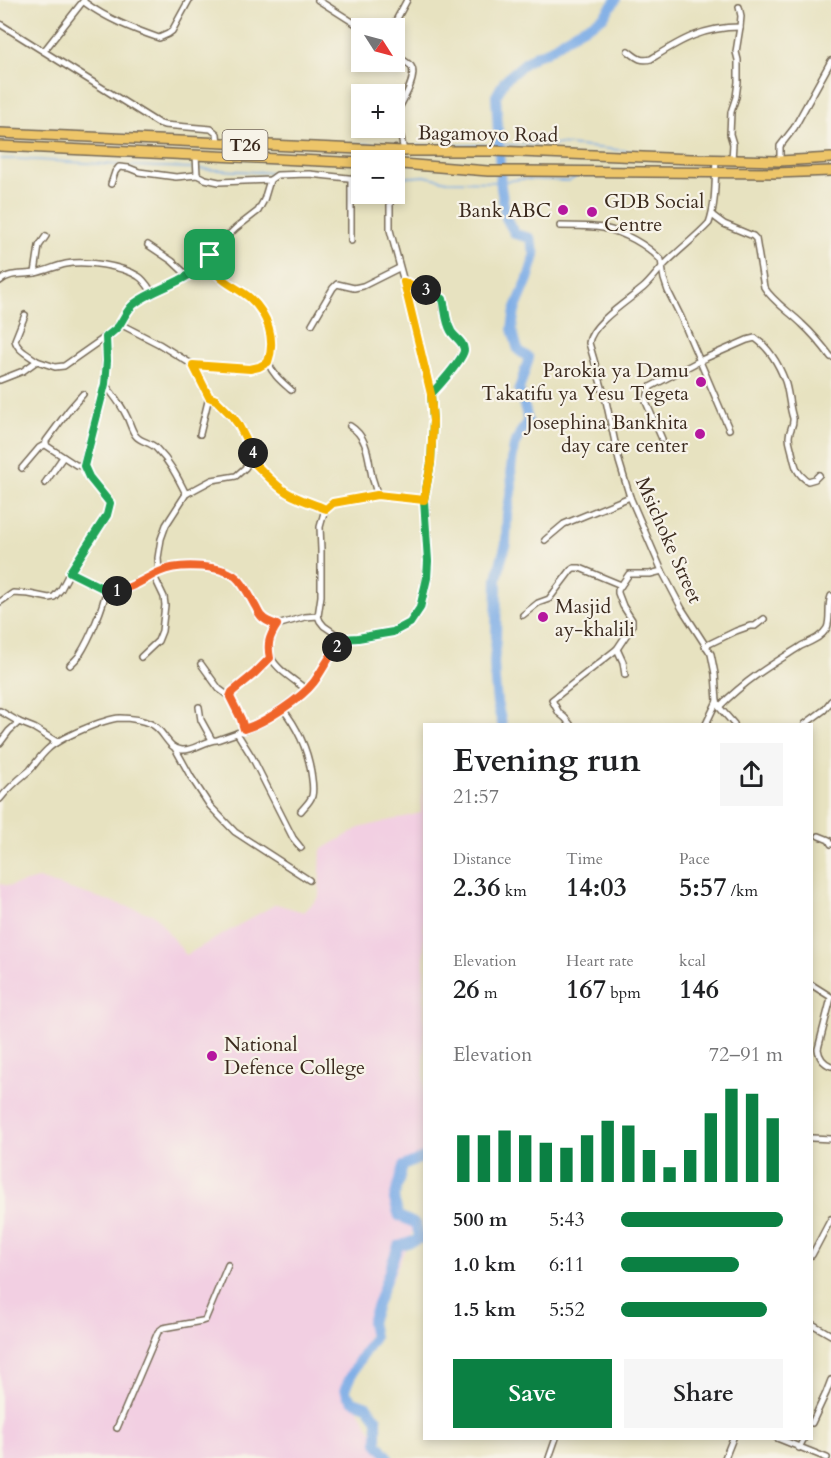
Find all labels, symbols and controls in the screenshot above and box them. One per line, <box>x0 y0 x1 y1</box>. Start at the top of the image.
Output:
north arrow <box>351 18 405 72</box>
map controls <box>351 18 405 204</box>
button: + <box>351 84 405 138</box>
street label: Bagamoyo Road <box>418 119 559 149</box>
road number: T26 <box>222 130 268 160</box>
button: − <box>351 150 405 204</box>
place label: GDB Social Centre <box>604 188 704 238</box>
place label: Bank ABC <box>458 197 551 224</box>
marker: Bank ABC <box>556 203 570 217</box>
marker: GDB Social Centre <box>585 205 599 219</box>
pin <box>184 229 235 280</box>
icon: arrive <box>193 238 226 271</box>
pin: 3 <box>411 275 441 305</box>
text: 3 <box>422 279 430 301</box>
place label: Parokia ya Damu Takatifu ya Yesu Tegeta <box>481 357 689 407</box>
marker: Parokia ya Damu Takatifu ya Yesu Tegeta <box>694 375 708 389</box>
place label: Josephina Bankhita day care center <box>523 409 689 459</box>
marker: Josephina Bankhita day care center <box>693 427 707 441</box>
pin: 4 <box>238 438 268 468</box>
text: 4 <box>249 442 257 464</box>
street label: Msichoke Street <box>629 473 709 608</box>
pin: 1 <box>102 576 132 606</box>
text: 1 <box>113 580 121 602</box>
place label: Masjid ay-khalili <box>555 593 635 643</box>
marker: Masjid ay-khalili <box>536 610 550 624</box>
pin: 2 <box>322 632 352 662</box>
text: 2 <box>333 636 341 658</box>
text: Evening run <box>453 738 641 783</box>
button: share <box>720 743 783 806</box>
text: 21:57 <box>453 783 499 810</box>
text: Distance <box>453 848 511 870</box>
text: Time <box>566 848 603 870</box>
text: Pace <box>679 848 710 870</box>
text: 2.36 <box>453 870 501 905</box>
text: 14:03 <box>566 870 627 905</box>
text: 5:57 <box>679 870 727 905</box>
text: km <box>501 880 527 902</box>
text: /km <box>727 880 758 902</box>
text: Elevation <box>453 950 517 972</box>
text: Heart rate <box>566 950 634 972</box>
text: kcal <box>679 950 706 972</box>
text: 26 <box>453 972 480 1007</box>
text: 167 <box>566 972 606 1007</box>
text: 146 <box>679 972 719 1007</box>
text: m <box>480 982 497 1004</box>
text: bpm <box>606 982 641 1004</box>
place label: National Defence College <box>224 1031 365 1081</box>
text: Elevation <box>453 1041 532 1068</box>
text: 72–91 m <box>709 1041 783 1068</box>
marker: National Defence College <box>205 1049 219 1063</box>
text: 500 m <box>453 1206 508 1233</box>
text: 5:43 <box>549 1206 585 1233</box>
text: 1.0 km <box>453 1251 516 1278</box>
text: 6:11 <box>549 1251 585 1278</box>
text: 1.5 km <box>453 1296 516 1323</box>
text: 5:52 <box>549 1296 585 1323</box>
button: Save <box>453 1359 612 1428</box>
button: Share <box>624 1359 783 1428</box>

